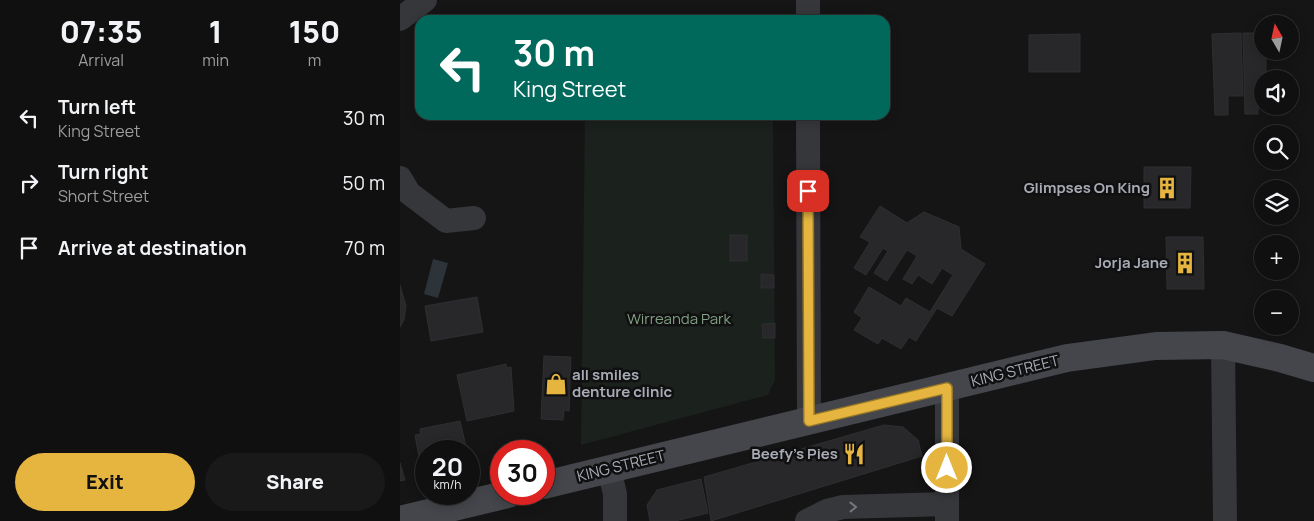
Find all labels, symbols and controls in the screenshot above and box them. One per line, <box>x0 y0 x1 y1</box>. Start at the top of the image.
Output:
text: 07:35 <box>60 11 142 52</box>
text: 1 <box>209 11 222 52</box>
text: 150 <box>289 11 340 52</box>
north arrow <box>1254 15 1299 60</box>
map controls <box>1254 15 1299 335</box>
text: 30 m <box>513 29 595 77</box>
icon: left <box>430 35 495 100</box>
text: Arrival <box>78 49 124 71</box>
text: min <box>202 49 229 71</box>
text: m <box>308 49 321 71</box>
button: sound <box>1254 70 1299 115</box>
text: King Street <box>513 74 626 104</box>
text: Turn left <box>58 94 136 120</box>
icon: left <box>15 104 43 132</box>
text: 30 m <box>343 105 385 131</box>
text: King Street <box>58 120 140 142</box>
button: search <box>1254 125 1299 170</box>
text: Turn right <box>58 159 148 185</box>
icon: right <box>15 169 43 197</box>
text: 50 m <box>343 170 385 196</box>
pin <box>787 170 829 212</box>
building icon: Glimpses On King <box>1154 175 1180 201</box>
icon: arrive <box>794 177 822 205</box>
place label: Glimpses On King <box>1024 177 1150 198</box>
button: layers <box>1254 180 1299 225</box>
text: Short Street <box>58 185 149 207</box>
icon: arrive <box>15 234 43 262</box>
text: Arrive at destination <box>58 235 247 261</box>
text: 70 m <box>344 235 385 261</box>
button: + <box>1254 235 1299 280</box>
building icon: Jorja Jane <box>1172 250 1198 276</box>
place label: Jorja Jane <box>1095 252 1168 273</box>
button: − <box>1254 290 1299 335</box>
park label: Wirreanda Park <box>627 308 731 329</box>
street label: KING STREET <box>969 349 1061 392</box>
place label: all smiles denture clinic <box>572 364 673 402</box>
shop icon: all smiles denture clinic <box>543 371 569 397</box>
speed limit sign: 30 <box>490 440 555 505</box>
restaurant icon: Beefy's Pies <box>841 441 867 467</box>
position arrow <box>920 441 972 493</box>
place label: Beefy's Pies <box>751 443 838 464</box>
street label: KING STREET <box>575 444 667 487</box>
text: 20 <box>432 449 463 484</box>
button: Exit <box>15 453 195 511</box>
button: Share <box>205 453 385 511</box>
text: km/h <box>434 476 461 493</box>
one-way arrow <box>850 502 857 512</box>

